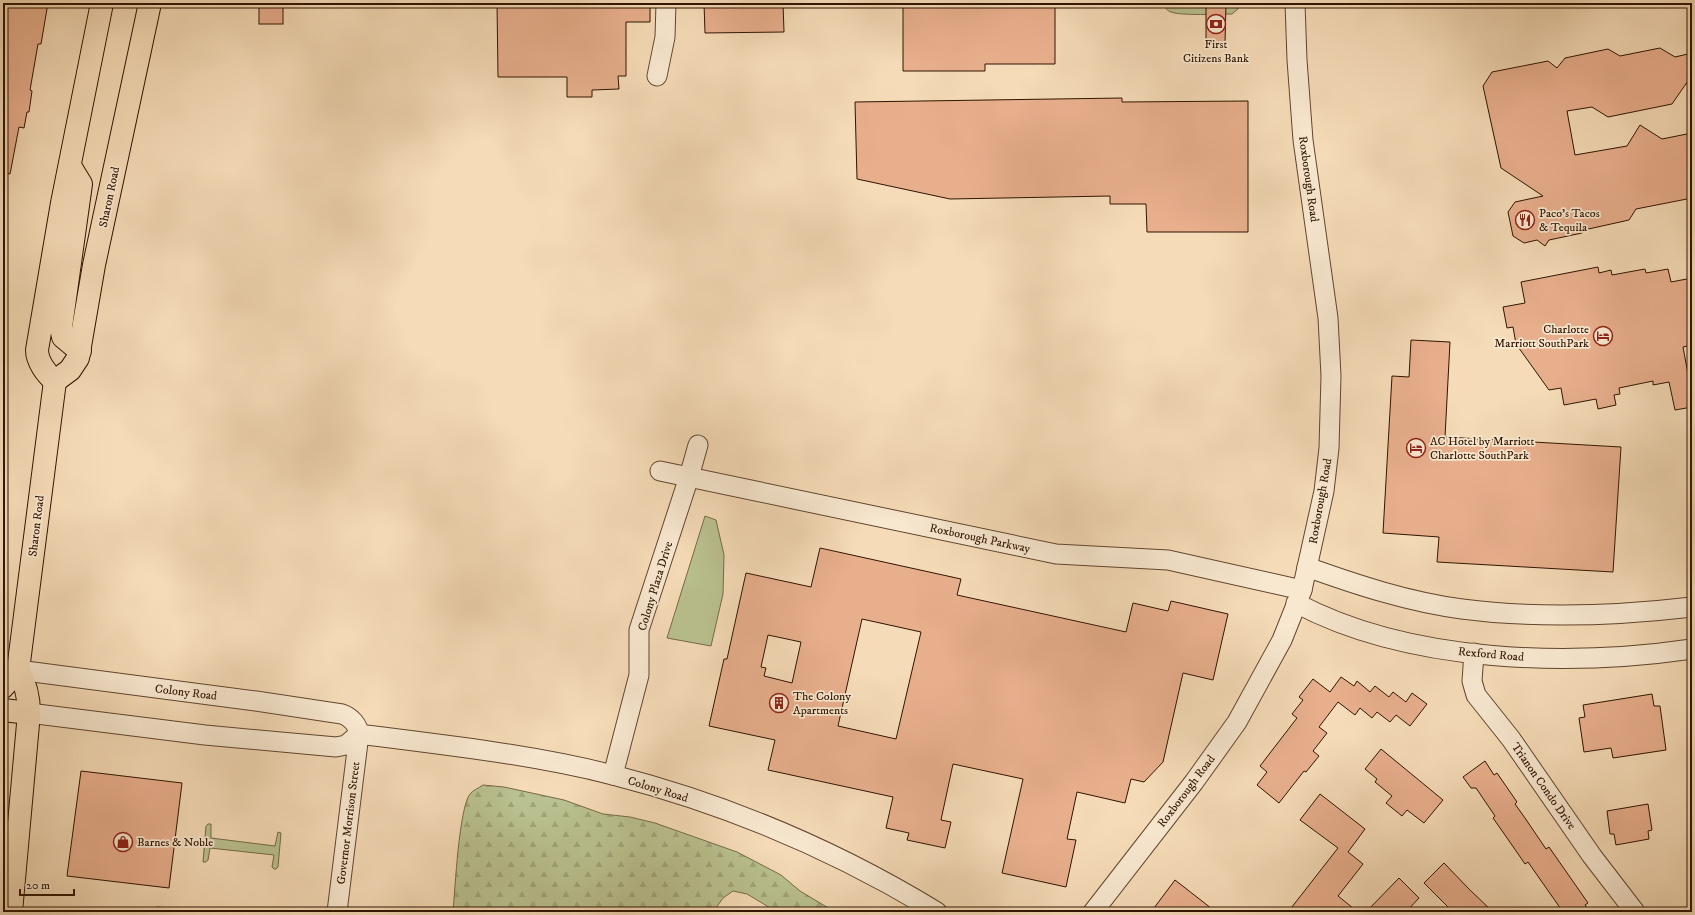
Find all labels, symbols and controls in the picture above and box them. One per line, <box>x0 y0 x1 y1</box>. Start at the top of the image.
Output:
bank icon: First Citizens Bank <box>1205 13 1227 35</box>
place label: First Citizens Bank <box>1183 37 1249 66</box>
street label: Roxborough Road <box>1295 135 1322 223</box>
street label: Sharon Road <box>96 165 123 229</box>
place label: Paco's Tacos & Tequila <box>1539 206 1600 235</box>
restaurant icon: Paco's Tacos & Tequila <box>1514 209 1536 231</box>
place label: Charlotte Marriott SouthPark <box>1494 322 1589 351</box>
hotel icon: Charlotte Marriott SouthPark <box>1592 325 1614 347</box>
place label: AC Hotel by Marriott Charlotte SouthPark <box>1430 434 1534 463</box>
hotel icon: AC Hotel by Marriott Charlotte SouthPark <box>1405 437 1427 459</box>
street label: Roxborough Road <box>1306 457 1335 545</box>
street label: Sharon Road <box>25 495 48 558</box>
street label: Roxborough Parkway <box>928 520 1032 557</box>
street label: Colony Plaza Drive <box>635 540 676 633</box>
street label: Rexford Road <box>1457 644 1525 665</box>
street label: Colony Road <box>154 681 218 704</box>
place label: The Colony Apartments <box>793 689 851 718</box>
building icon: The Colony Apartments <box>768 692 790 714</box>
street label: Trianon Condo Drive <box>1508 740 1579 833</box>
street label: Roxborough Road <box>1154 752 1218 830</box>
street label: Governor Morrison Street <box>334 761 363 885</box>
street label: Colony Road <box>626 773 690 806</box>
shop icon: Barnes & Noble <box>112 831 134 853</box>
place label: Barnes & Noble <box>137 835 213 850</box>
scale bar <box>20 871 74 897</box>
text: 20 m <box>26 878 50 893</box>

